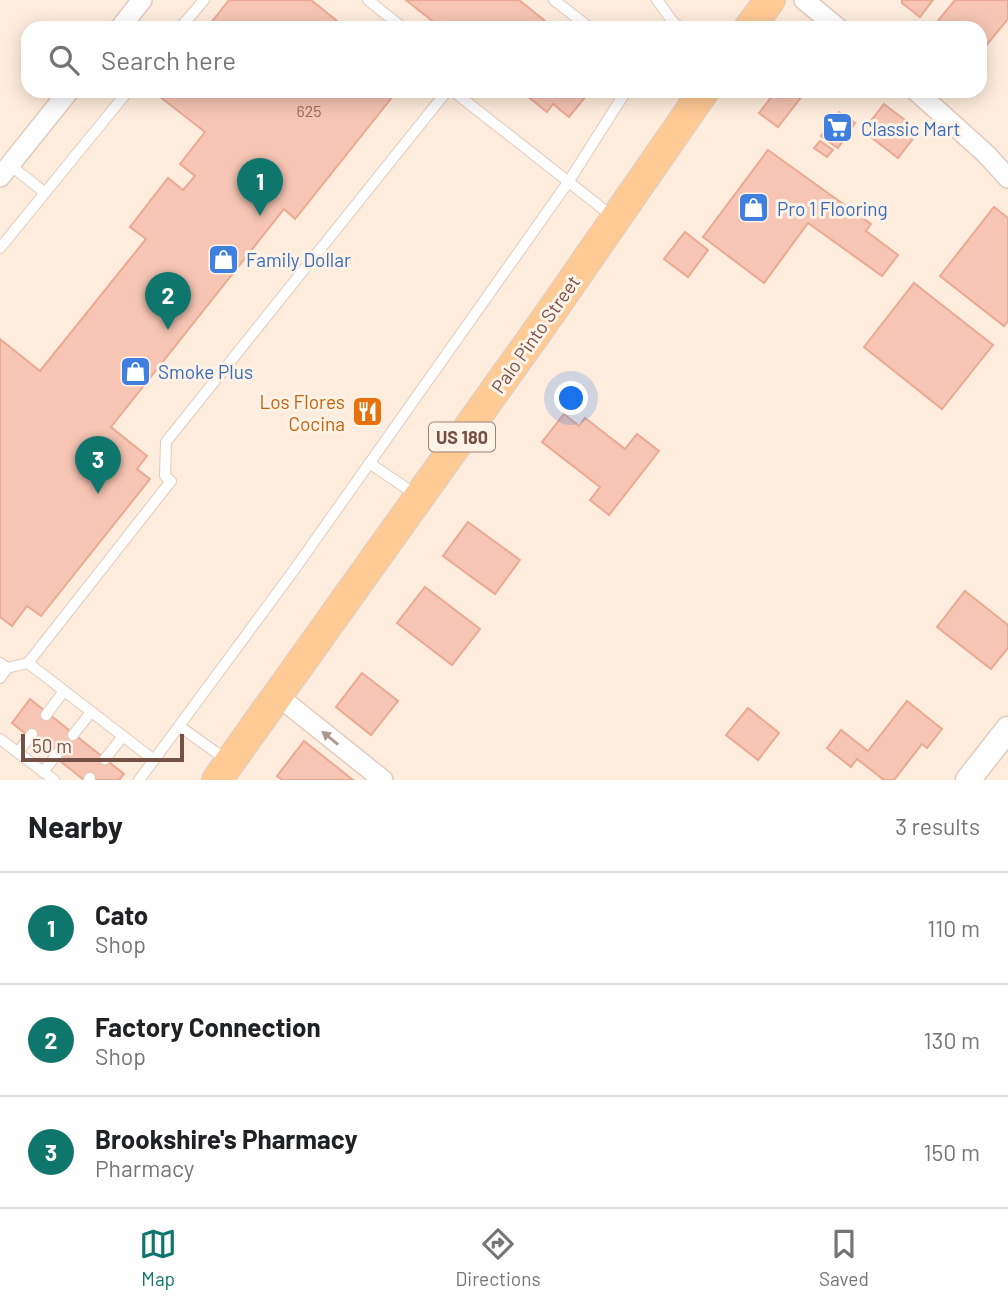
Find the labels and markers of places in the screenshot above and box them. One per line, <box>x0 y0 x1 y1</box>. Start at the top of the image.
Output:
supermarket icon: Classic Mart <box>821 111 855 145</box>
place label: Classic Mart <box>861 117 961 140</box>
pin: 1 <box>237 158 283 216</box>
shop icon: Pro 1 Flooring <box>737 191 771 225</box>
place label: Pro 1 Flooring <box>777 197 888 220</box>
shop icon: Family Dollar <box>206 242 240 276</box>
place label: Family Dollar <box>246 248 351 271</box>
pin: 2 <box>145 272 191 330</box>
shop icon: Smoke Plus <box>118 354 152 388</box>
place label: Smoke Plus <box>158 360 253 383</box>
place label: Los Flores Cocina <box>259 390 345 435</box>
restaurant icon: Los Flores Cocina <box>351 395 385 429</box>
pin: 3 <box>75 436 121 494</box>

